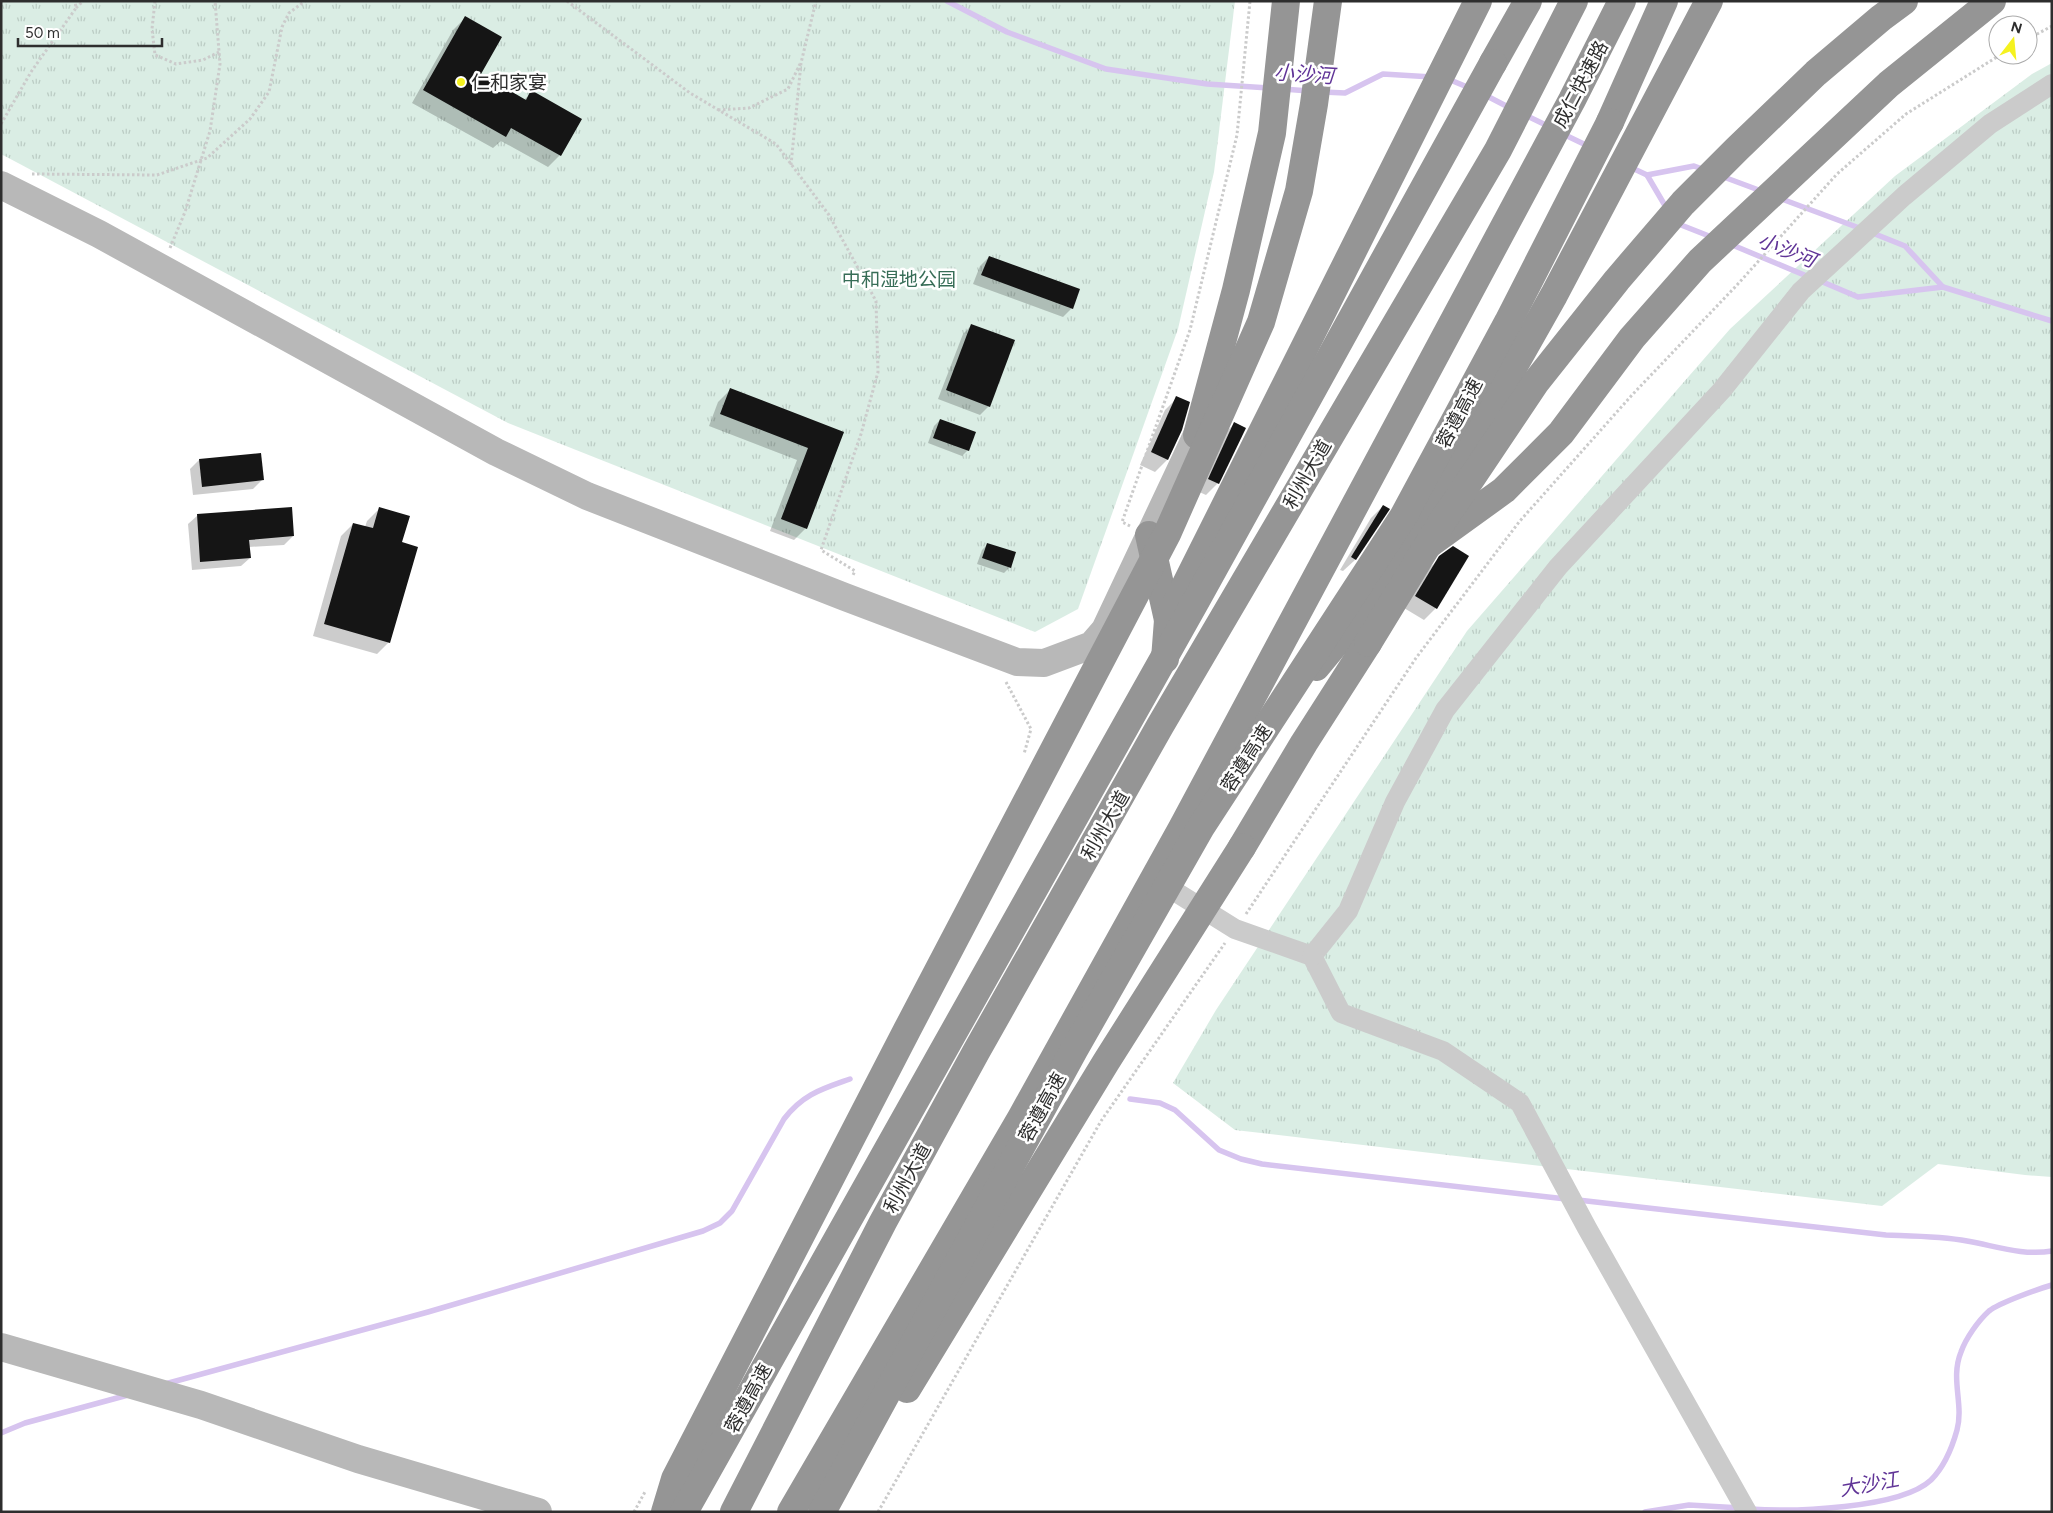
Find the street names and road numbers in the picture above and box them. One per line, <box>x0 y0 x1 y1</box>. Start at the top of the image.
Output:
street label: 成仁快速路 <box>1548 37 1613 132</box>
street label: 蓉遵高速 <box>1431 374 1487 452</box>
street label: 利州大道 <box>1278 436 1336 513</box>
street label: 蓉遵高速 <box>1216 720 1277 796</box>
street label: 利州大道 <box>1076 787 1134 864</box>
street label: 蓉遵高速 <box>1014 1068 1071 1146</box>
street label: 利州大道 <box>879 1139 936 1217</box>
street label: 蓉遵高速 <box>720 1359 777 1437</box>

